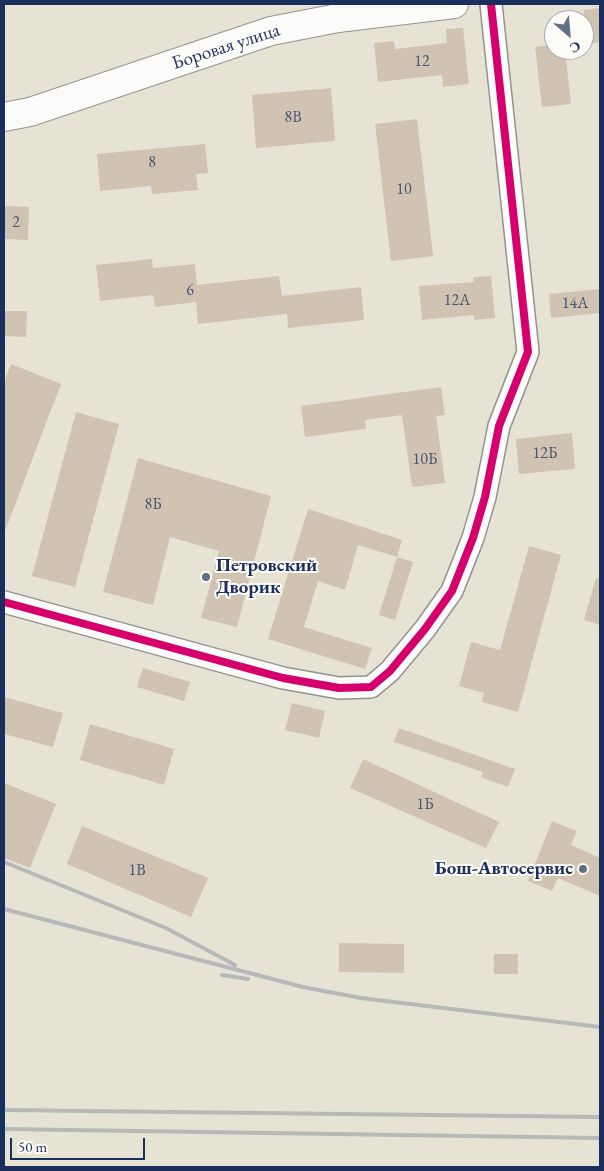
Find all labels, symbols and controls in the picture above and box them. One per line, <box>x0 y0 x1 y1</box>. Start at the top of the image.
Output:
north arrow <box>544 10 594 60</box>
street label: Боровая улица <box>169 19 283 75</box>
text: С <box>567 37 584 58</box>
house number: 12 <box>414 52 430 72</box>
house number: 8В <box>284 108 302 128</box>
house number: 8 <box>148 153 156 173</box>
house number: 10 <box>396 180 412 200</box>
house number: 2 <box>12 213 20 233</box>
house number: 6 <box>186 281 194 301</box>
house number: 12А <box>444 291 470 311</box>
house number: 14А <box>562 294 588 314</box>
house number: 12Б <box>533 444 557 464</box>
house number: 10Б <box>413 450 437 470</box>
house number: 8Б <box>144 495 162 515</box>
place label: Петровский Дворик <box>216 555 317 599</box>
marker: Петровский Дворик <box>200 571 212 583</box>
house number: 1Б <box>416 795 434 815</box>
place label: Бош-Автосервис <box>435 858 573 880</box>
house number: 1В <box>128 861 146 881</box>
marker: Бош-Автосервис <box>577 863 589 875</box>
scale bar <box>12 1128 148 1160</box>
text: 50 m <box>18 1137 47 1156</box>

